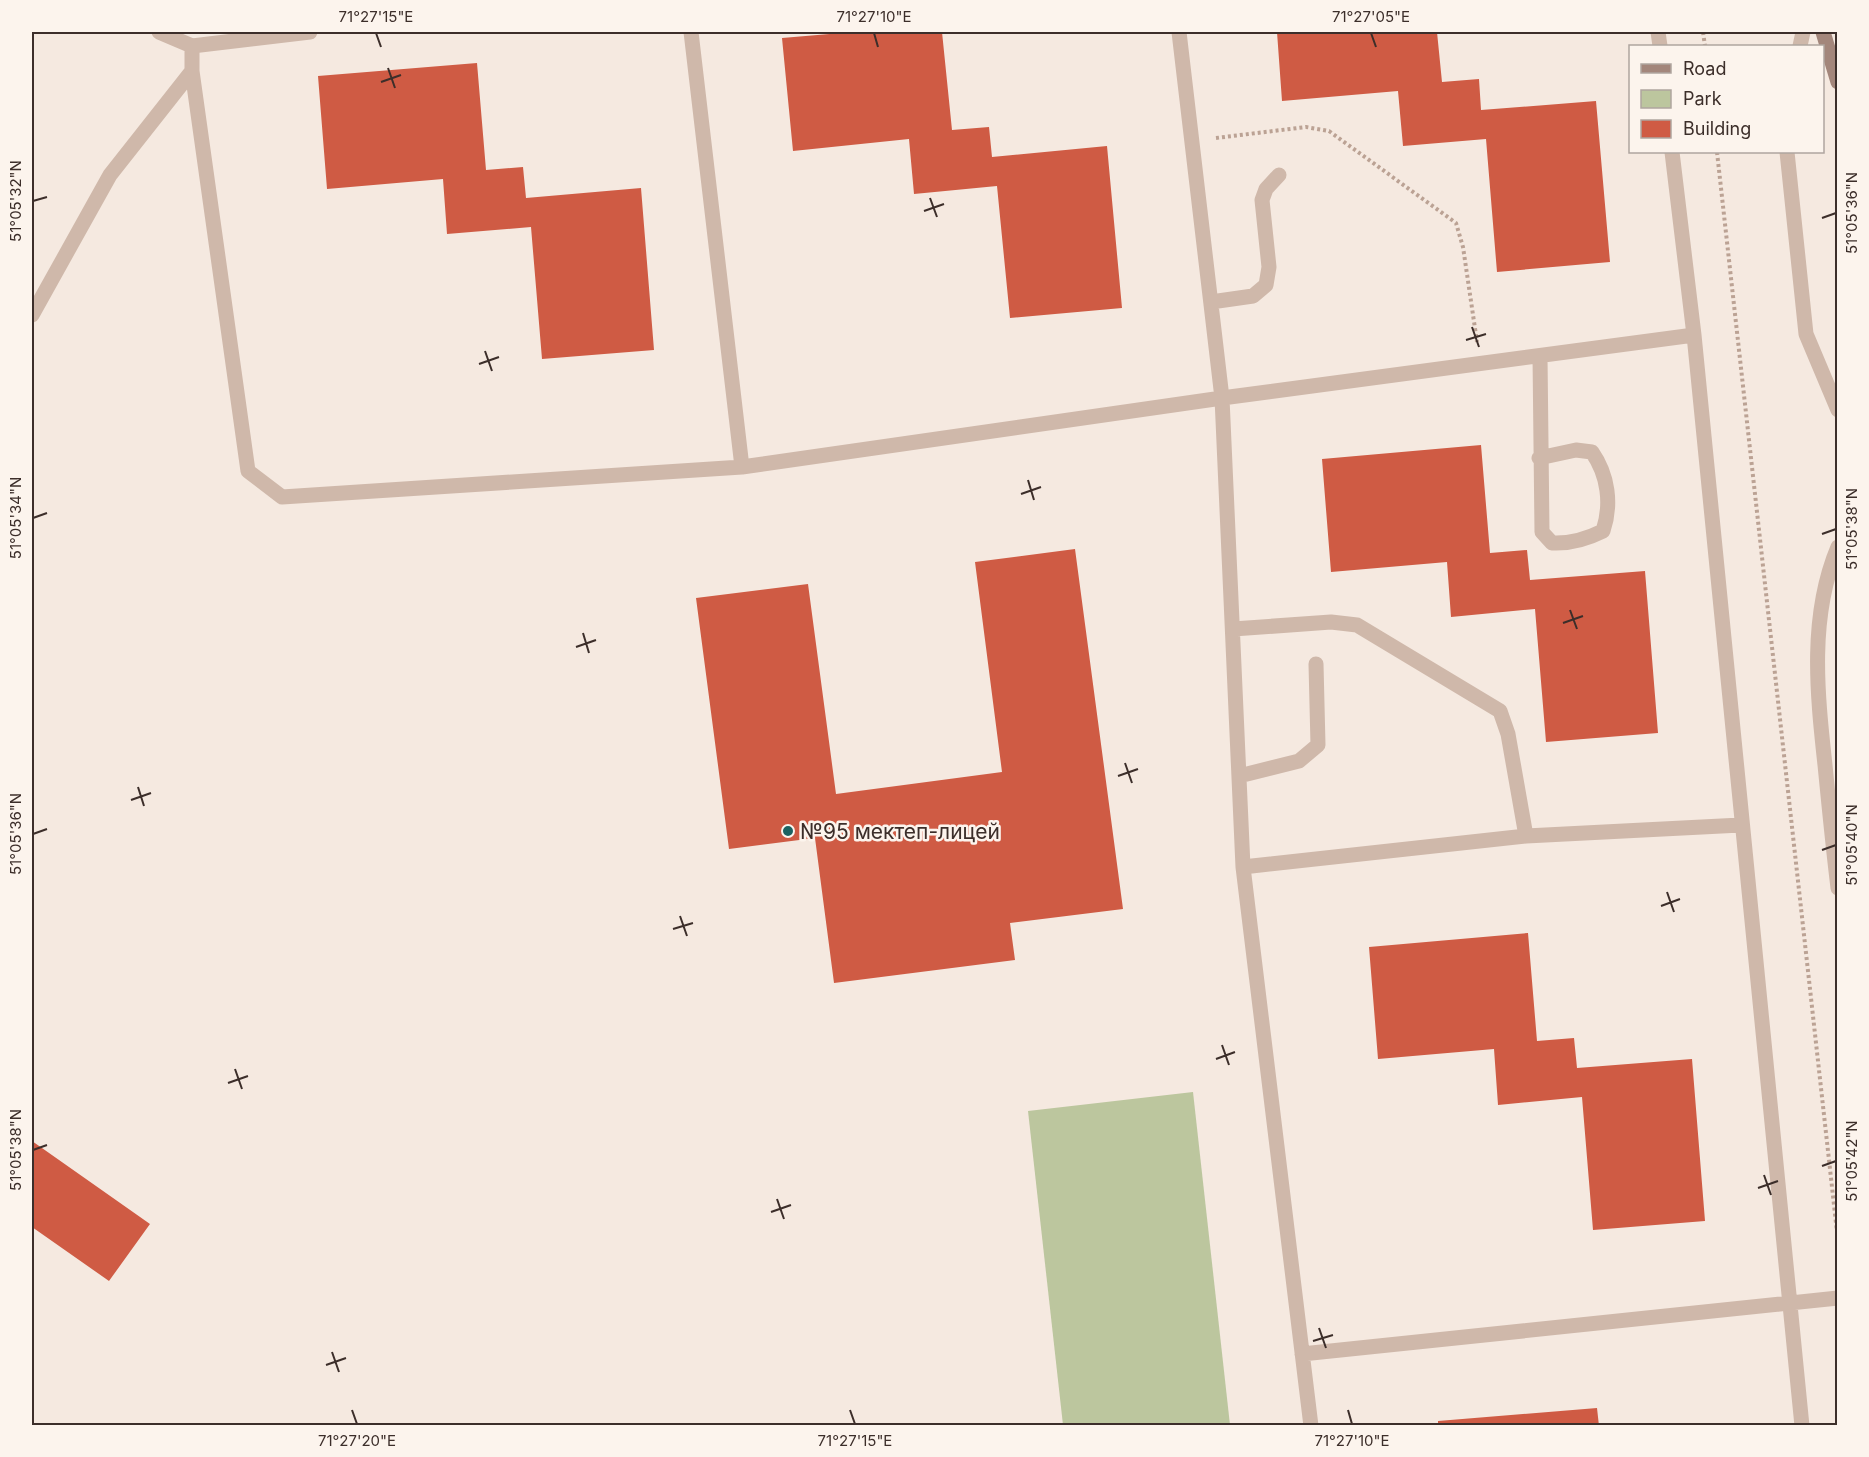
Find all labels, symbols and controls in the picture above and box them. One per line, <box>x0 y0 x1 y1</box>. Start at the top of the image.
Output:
text: 71°27'15"E <box>339 7 413 26</box>
text: 71°27'10"E <box>836 7 912 26</box>
text: 71°27'05"E <box>1332 7 1410 26</box>
legend <box>1629 45 1824 153</box>
text: Road <box>1683 58 1726 79</box>
text: Park <box>1683 88 1722 109</box>
text: Building <box>1683 118 1751 139</box>
text: 51°05'32"N <box>6 160 25 242</box>
text: 51°05'36"N <box>1842 172 1861 254</box>
text: 51°05'34"N <box>6 477 25 559</box>
text: 51°05'38"N <box>1842 488 1861 570</box>
text: 51°05'36"N <box>6 793 25 875</box>
text: 51°05'40"N <box>1842 804 1861 886</box>
place label: №95 мектеп-лицей <box>800 819 1000 844</box>
marker: №95 мектеп-лицей <box>781 824 795 838</box>
text: 51°05'38"N <box>6 1109 25 1191</box>
text: 51°05'42"N <box>1842 1120 1861 1202</box>
text: 71°27'20"E <box>318 1431 396 1450</box>
text: 71°27'15"E <box>818 1431 892 1450</box>
text: 71°27'10"E <box>1314 1431 1390 1450</box>

